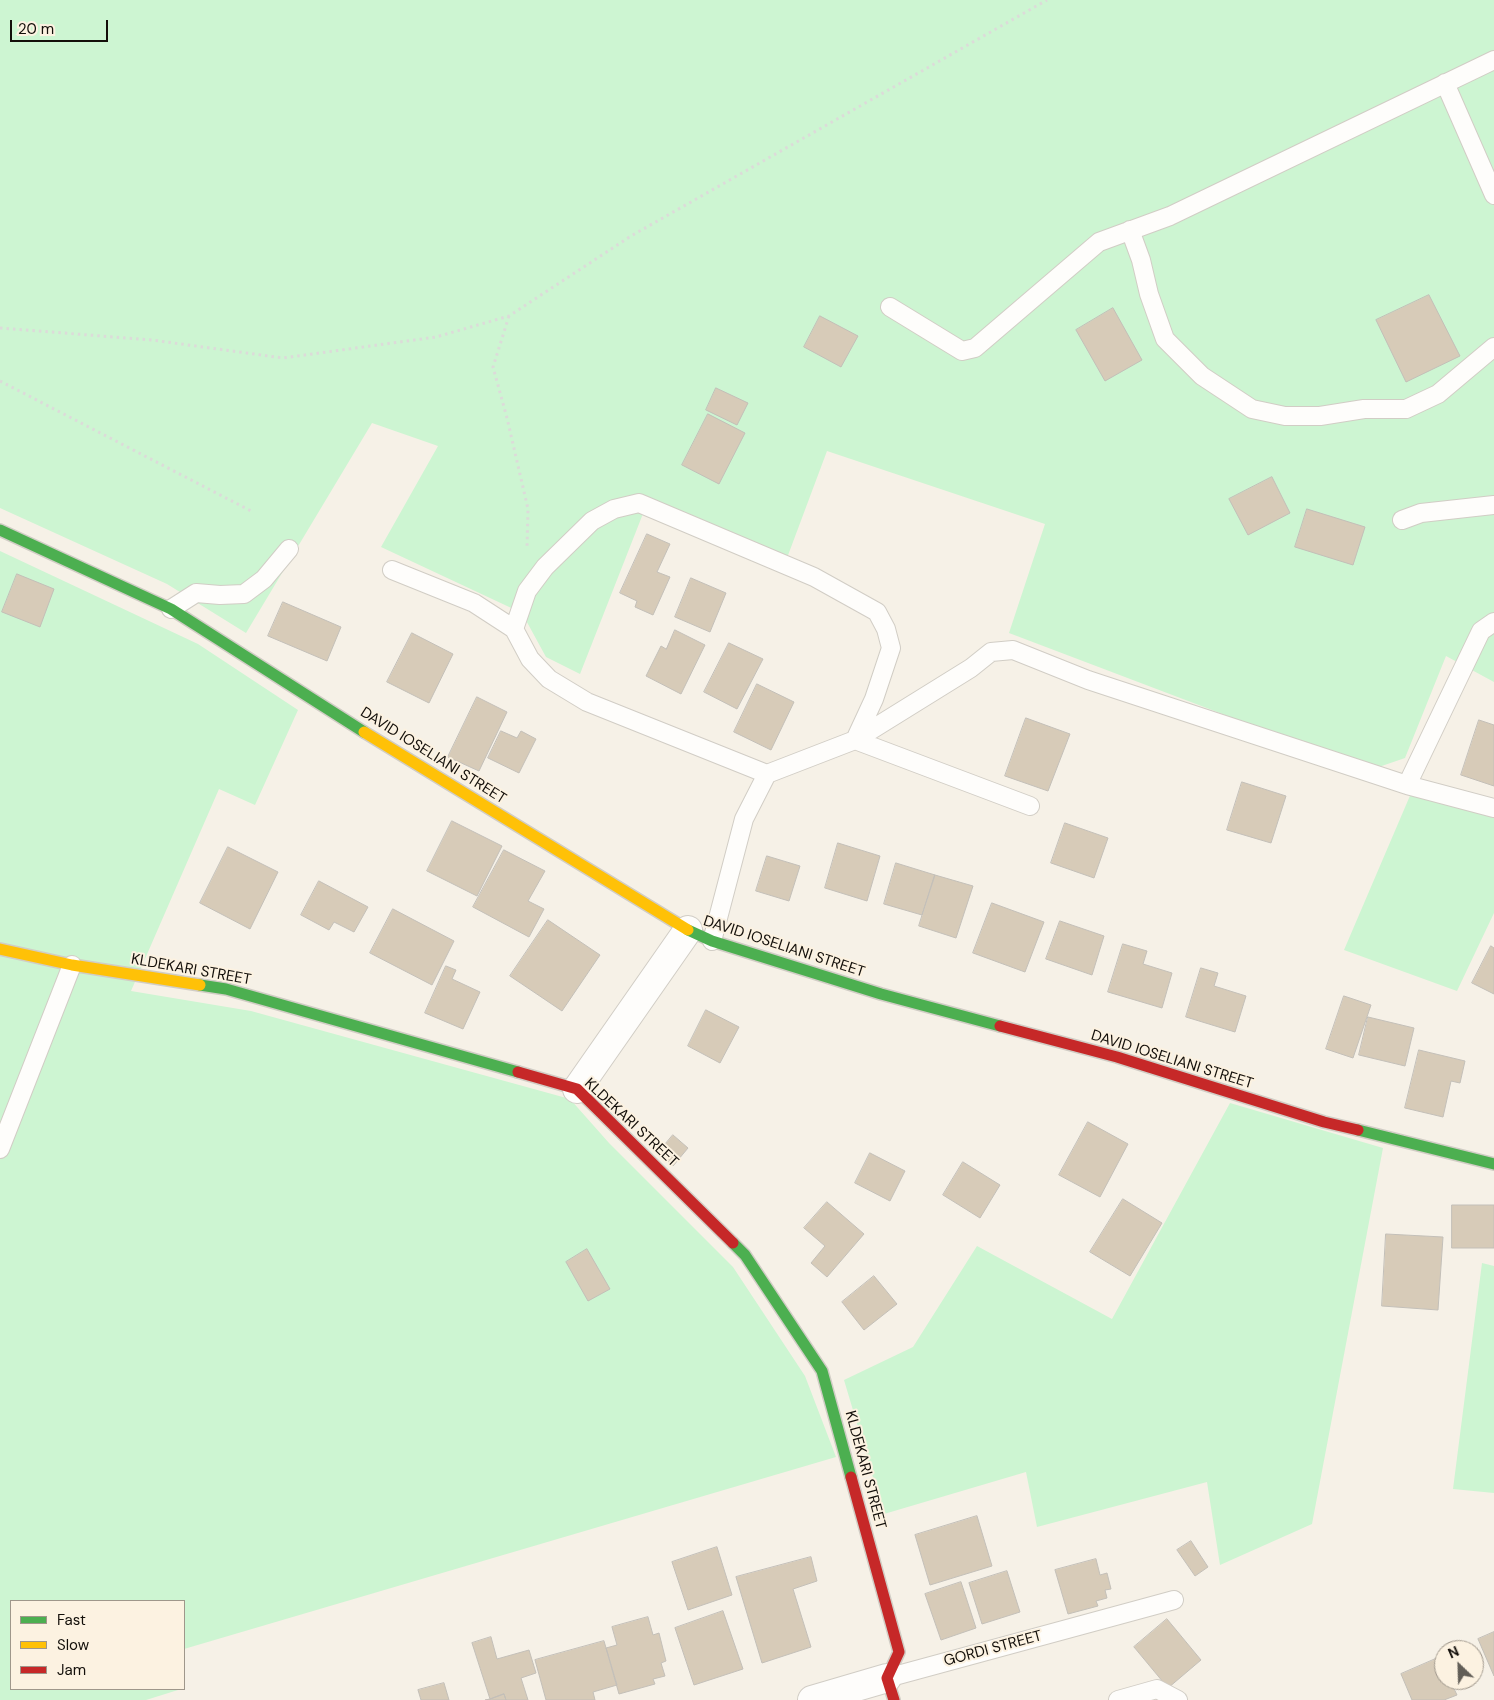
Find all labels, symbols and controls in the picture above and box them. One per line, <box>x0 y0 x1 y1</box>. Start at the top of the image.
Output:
scale bar <box>12 10 110 42</box>
text: 20 m <box>18 19 54 39</box>
street label: DAVID IOSELIANI STREET <box>357 704 509 808</box>
street label: DAVID IOSELIANI STREET <box>701 912 867 982</box>
street label: KLDEKARI STREET <box>129 951 253 989</box>
street label: DAVID IOSELIANI STREET <box>1089 1027 1255 1093</box>
street label: KLDEKARI STREET <box>580 1075 682 1171</box>
street label: KLDEKARI STREET <box>841 1409 889 1531</box>
legend <box>10 1600 185 1690</box>
text: Fast <box>57 1610 86 1630</box>
street label: GORDI STREET <box>942 1627 1044 1671</box>
text: Slow <box>57 1635 89 1655</box>
north arrow <box>1434 1640 1484 1690</box>
text: N <box>1445 1642 1462 1663</box>
text: Jam <box>57 1660 86 1680</box>

